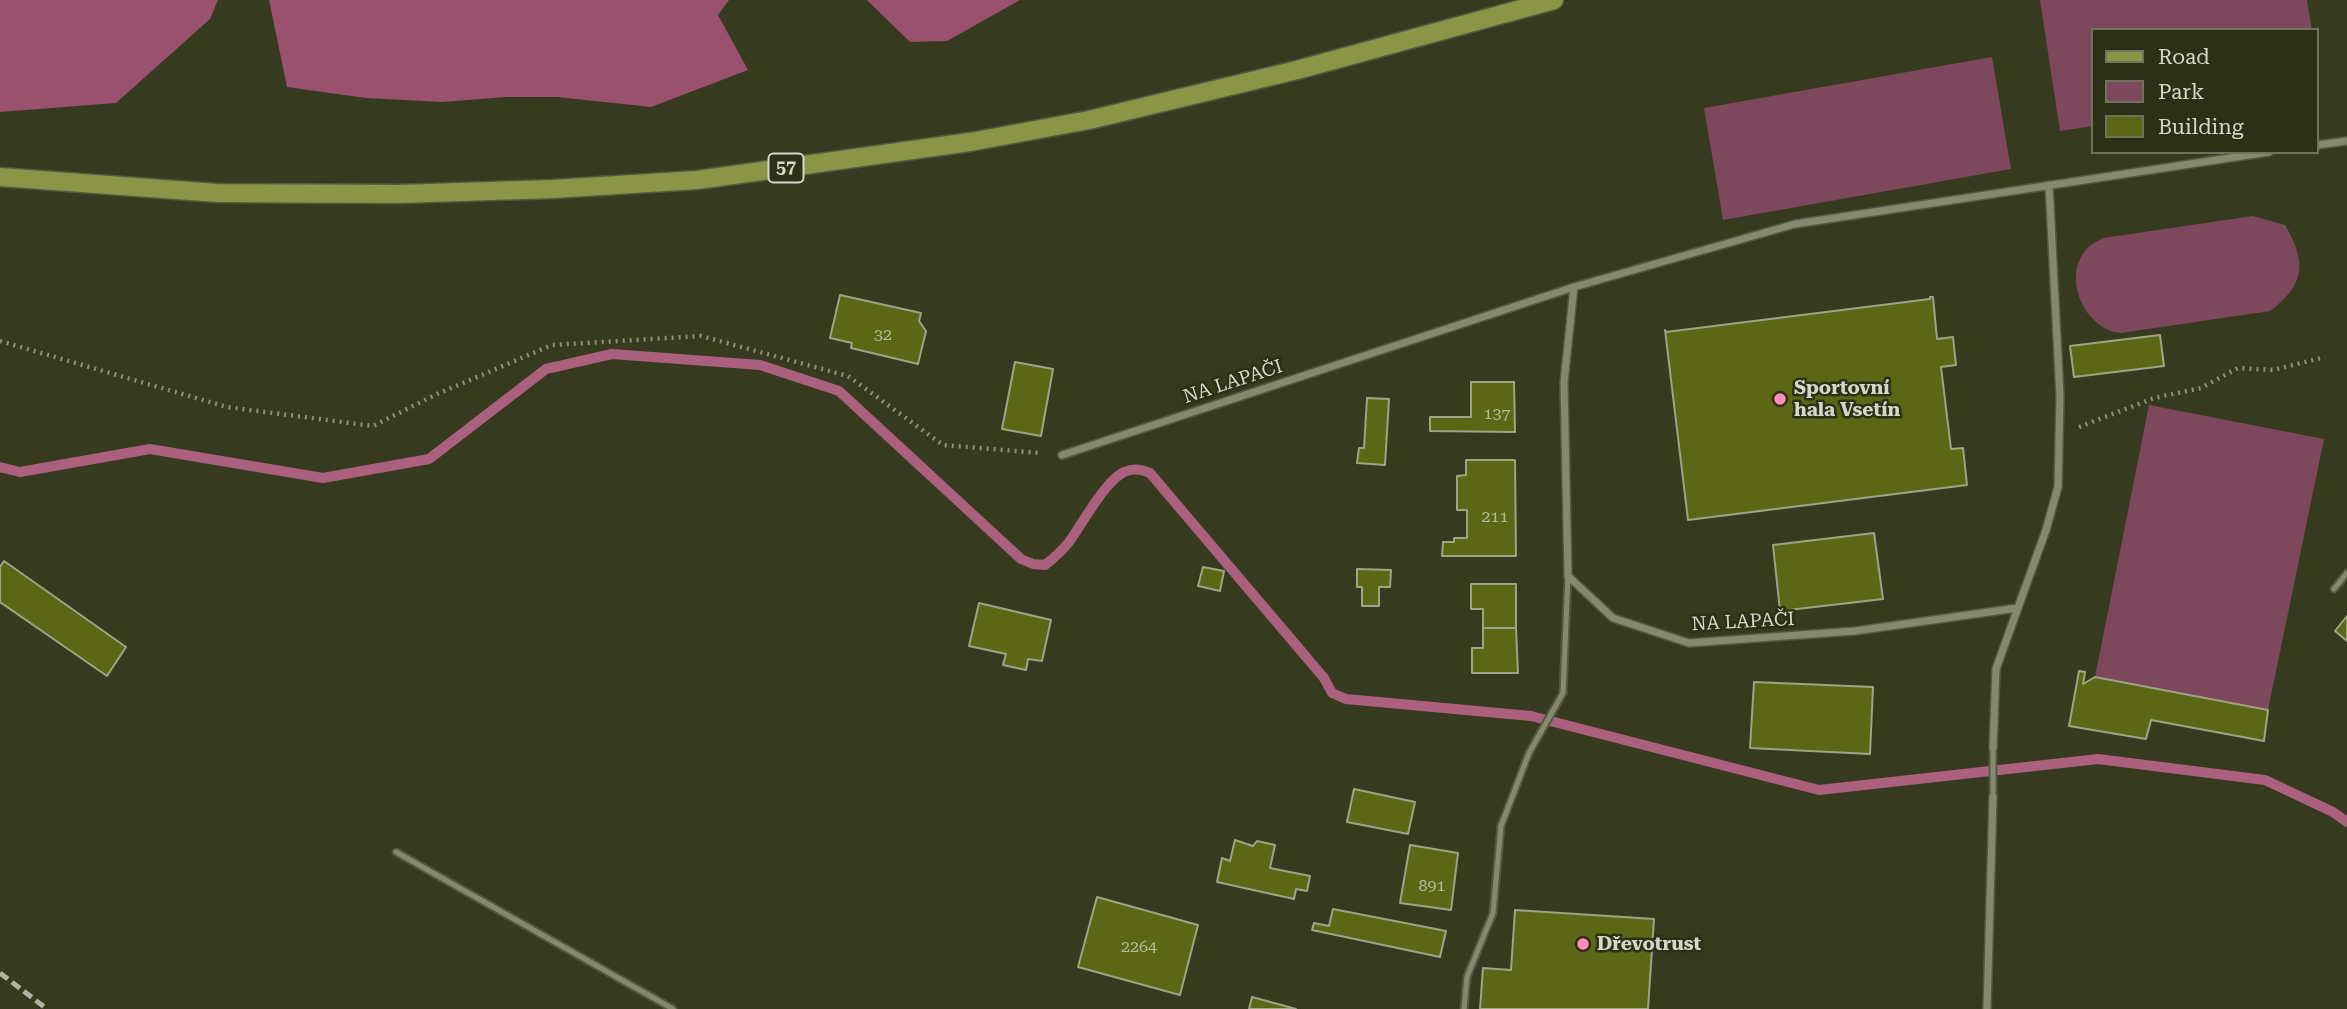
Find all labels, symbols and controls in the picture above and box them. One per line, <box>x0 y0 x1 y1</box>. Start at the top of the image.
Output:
legend <box>2092 28 2319 154</box>
text: Road <box>2158 45 2210 69</box>
text: Park <box>2158 80 2204 104</box>
text: Building <box>2158 115 2244 139</box>
road number: 57 <box>768 154 804 182</box>
house number: 32 <box>874 325 892 345</box>
street label: NA LAPAČI <box>1180 355 1286 409</box>
place label: Sportovní hala Vsetín <box>1794 377 1900 421</box>
marker: Sportovní hala Vsetín <box>1772 391 1788 407</box>
house number: 137 <box>1484 404 1510 424</box>
house number: 211 <box>1482 507 1508 527</box>
street label: NA LAPAČI <box>1691 608 1795 636</box>
house number: 891 <box>1419 876 1445 896</box>
place label: Dřevotrust <box>1597 933 1701 955</box>
marker: Dřevotrust <box>1575 936 1591 952</box>
house number: 2264 <box>1121 937 1157 957</box>

